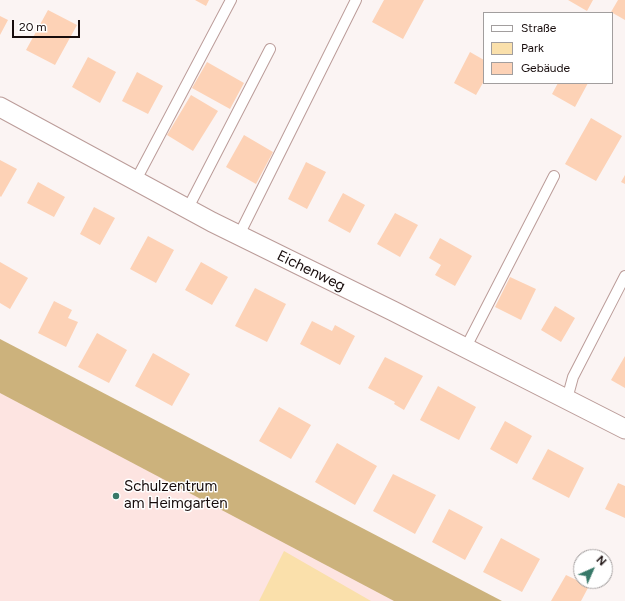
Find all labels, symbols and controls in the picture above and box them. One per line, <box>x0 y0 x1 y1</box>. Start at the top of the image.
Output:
scale bar <box>14 12 82 38</box>
legend <box>483 12 613 84</box>
text: 20 m <box>19 20 47 34</box>
text: Straße <box>521 21 556 35</box>
text: Park <box>521 41 544 55</box>
text: Gebäude <box>521 61 570 75</box>
street label: Eichenweg <box>274 247 348 295</box>
place label: Schulzentrum am Heimgarten <box>124 478 228 513</box>
marker: Schulzentrum am Heimgarten <box>111 491 121 501</box>
north arrow <box>573 549 613 589</box>
text: N <box>594 553 609 568</box>

